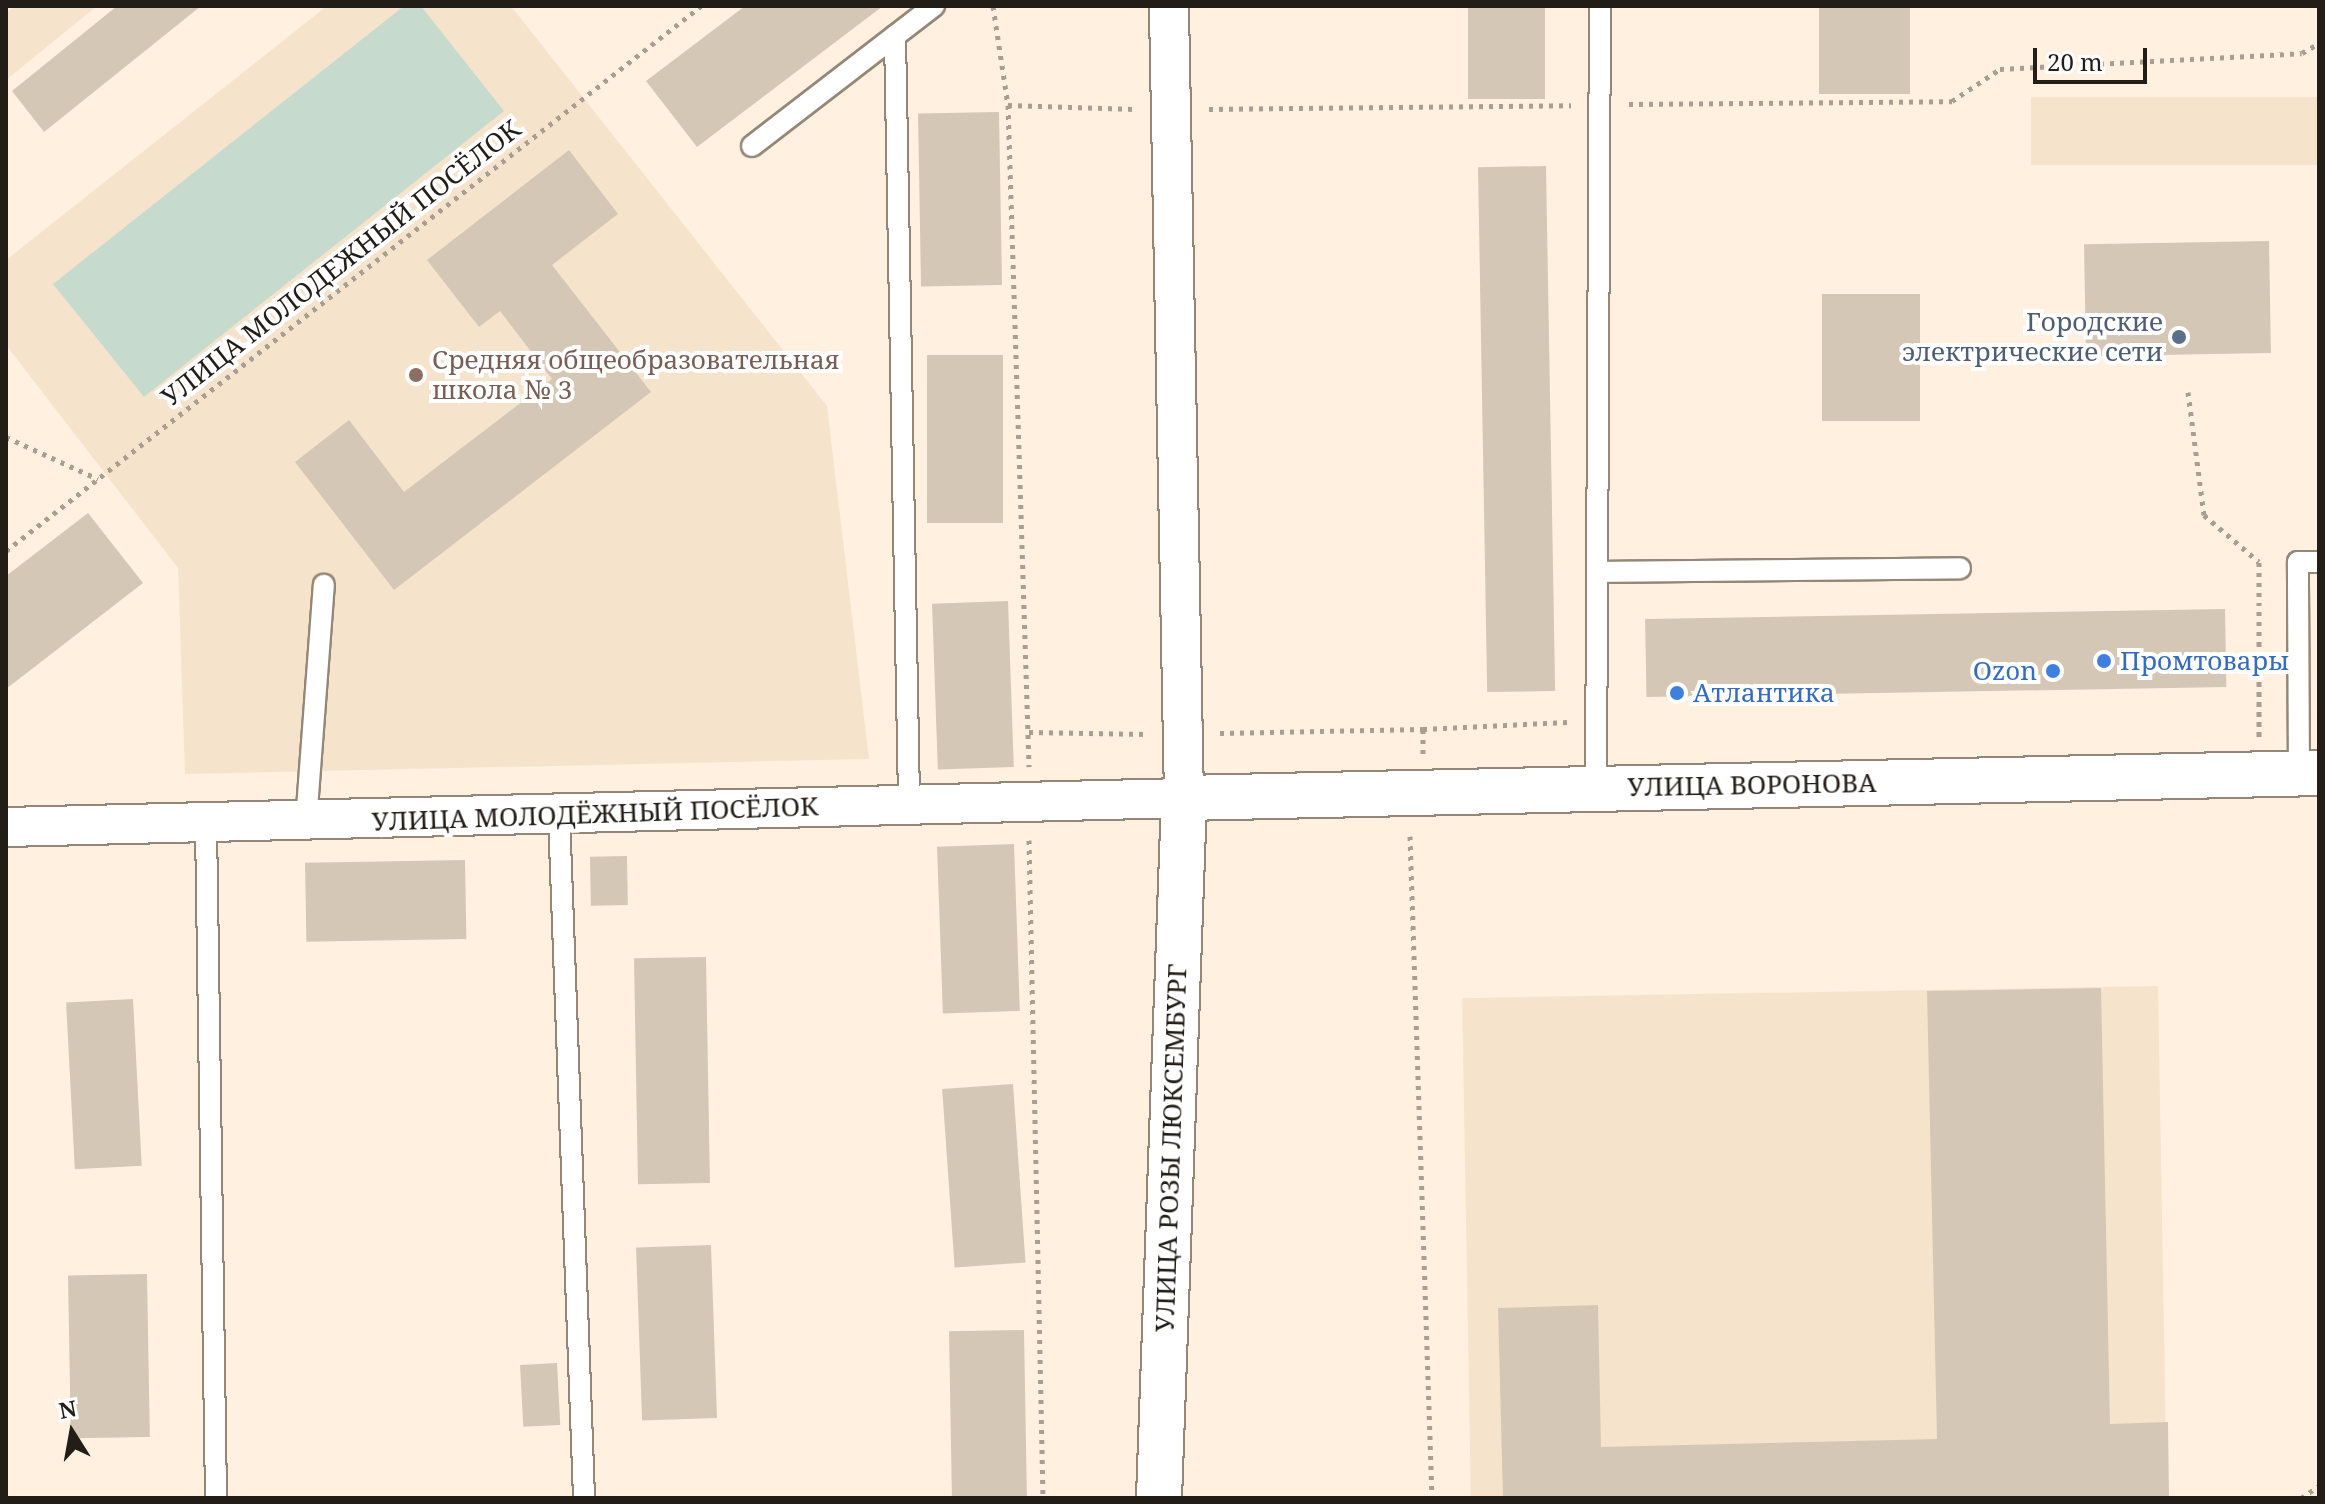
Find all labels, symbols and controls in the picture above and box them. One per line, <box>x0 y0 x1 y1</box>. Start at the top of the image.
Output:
scale bar <box>2037 32 2151 82</box>
text: 20 m <box>2047 45 2103 78</box>
street label: УЛИЦА МОЛОДЕЖНЫЙ ПОСЁЛОК <box>155 113 527 413</box>
place label: Городские электрические сети <box>1902 306 2163 368</box>
marker: Городские электрические сети <box>2170 328 2188 346</box>
place label: Средняя общеобразовательная школа № 3 <box>432 344 840 406</box>
marker: Средняя общеобразовательная школа № 3 <box>407 366 425 384</box>
place label: Промтовары <box>2120 645 2289 677</box>
marker: Промтовары <box>2095 652 2113 670</box>
place label: Ozon <box>1973 655 2037 687</box>
marker: Ozon <box>2044 662 2062 680</box>
place label: Атлантика <box>1693 677 1835 709</box>
marker: Атлантика <box>1668 684 1686 702</box>
street label: УЛИЦА ВОРОНОВА <box>1627 767 1877 803</box>
street label: УЛИЦА МОЛОДЁЖНЫЙ ПОСЁЛОК <box>371 791 819 837</box>
street label: УЛИЦА РОЗЫ ЛЮКСЕМБУРГ <box>1149 963 1193 1333</box>
north arrow <box>32 1392 112 1472</box>
text: N <box>56 1392 79 1425</box>

